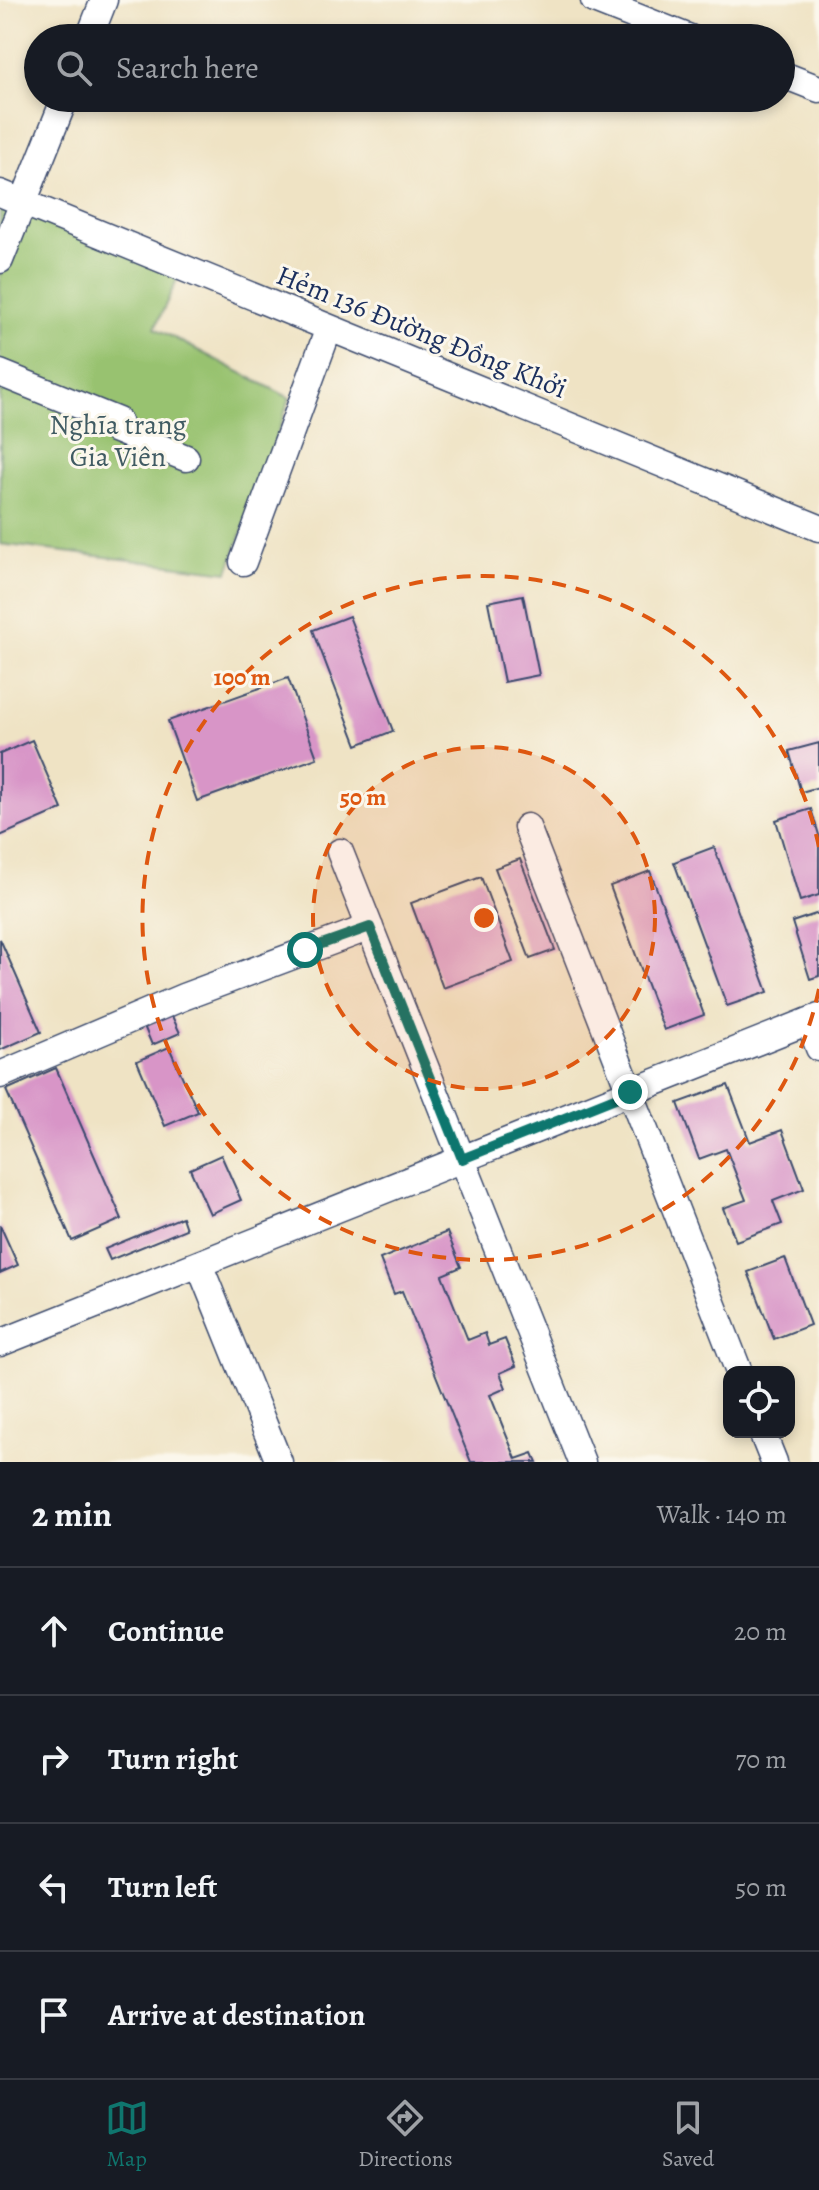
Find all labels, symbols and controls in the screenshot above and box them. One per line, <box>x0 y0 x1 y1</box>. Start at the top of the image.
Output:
search box <box>24 24 795 112</box>
icon: search <box>52 46 96 90</box>
text: Search here <box>116 48 259 88</box>
street label: Hẻm 136 Đường Đồng Khởi <box>271 256 573 408</box>
park label: Nghĩa trang Gia Viên <box>49 406 187 476</box>
text: 100 m <box>213 661 271 693</box>
text: 50 m <box>340 781 386 813</box>
centre of rings <box>470 904 498 932</box>
route start <box>287 932 323 968</box>
route end <box>612 1074 648 1110</box>
map controls <box>723 1366 795 1438</box>
button: locate <box>723 1366 795 1438</box>
text: 2 min <box>32 1491 112 1538</box>
text: Walk · 140 m <box>657 1497 787 1532</box>
icon: ahead <box>32 1609 76 1653</box>
text: Continue <box>108 1611 224 1651</box>
text: 20 m <box>734 1614 787 1649</box>
icon: right <box>32 1737 76 1781</box>
text: Turn right <box>108 1739 238 1779</box>
text: 70 m <box>735 1742 787 1777</box>
icon: left <box>32 1865 76 1909</box>
text: Turn left <box>108 1867 217 1907</box>
text: 50 m <box>735 1870 787 1905</box>
icon: arrive <box>32 1993 76 2037</box>
text: Arrive at destination <box>108 1995 365 2035</box>
tab: Map <box>105 2096 149 2174</box>
tab: Directions <box>358 2096 453 2174</box>
tab: Saved <box>662 2096 714 2174</box>

